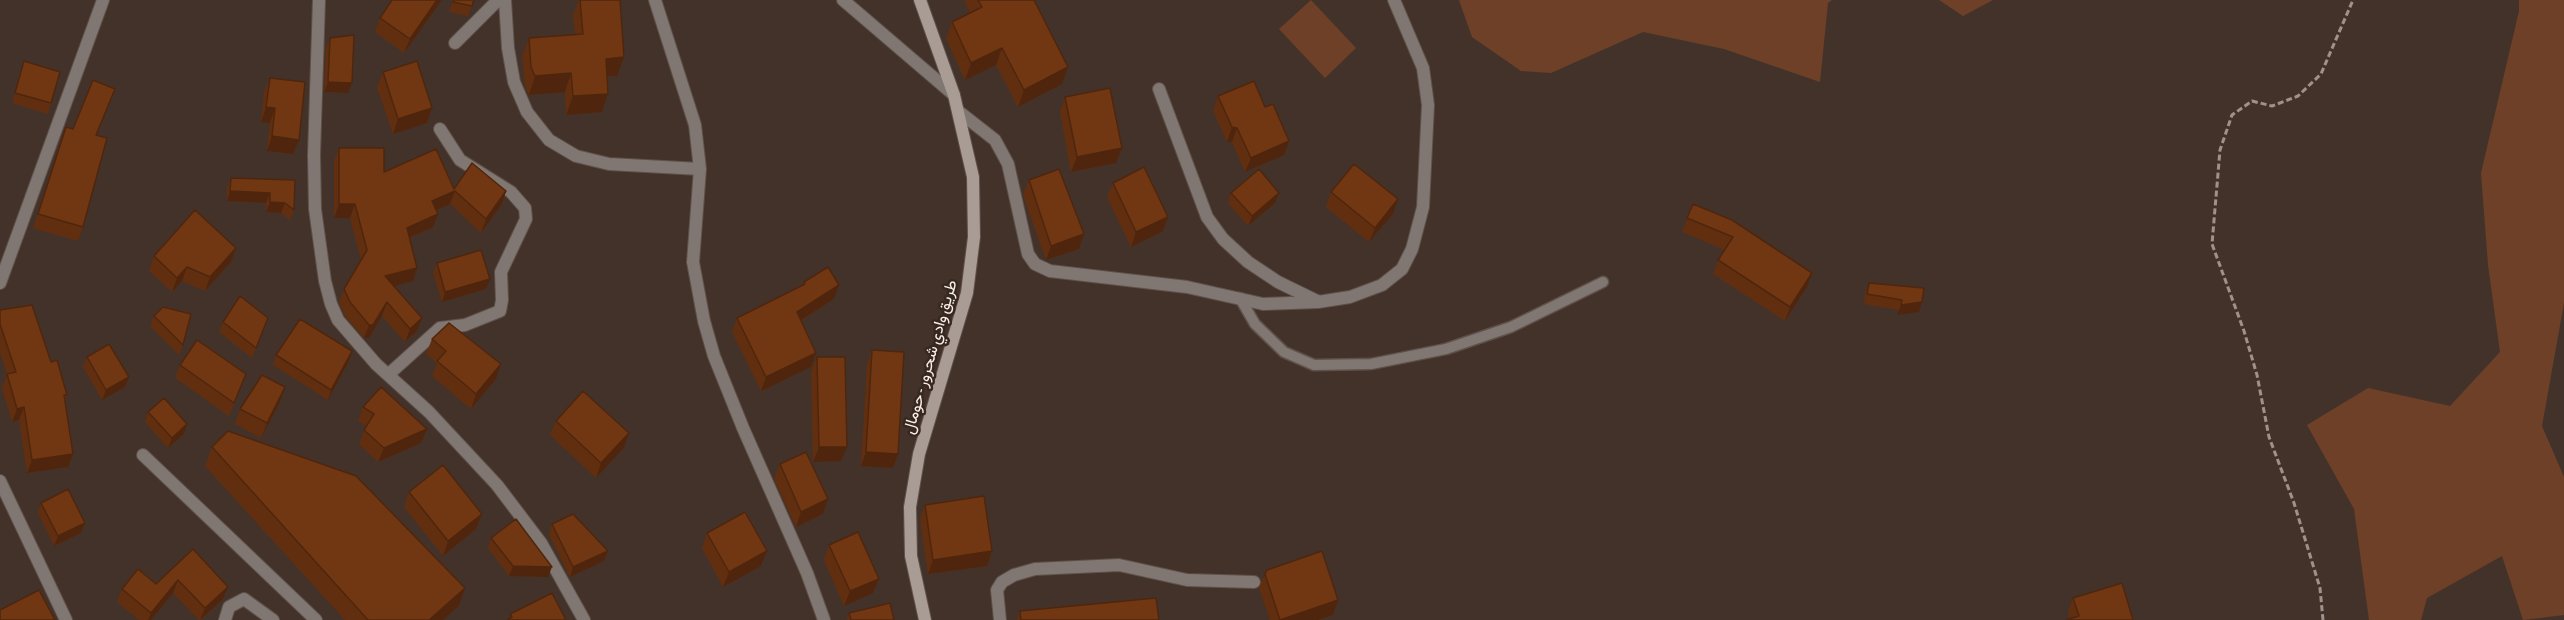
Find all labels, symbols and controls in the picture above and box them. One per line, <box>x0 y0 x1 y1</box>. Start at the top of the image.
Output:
street label: طريق وادي شحرور - حومال <box>899 278 961 436</box>

